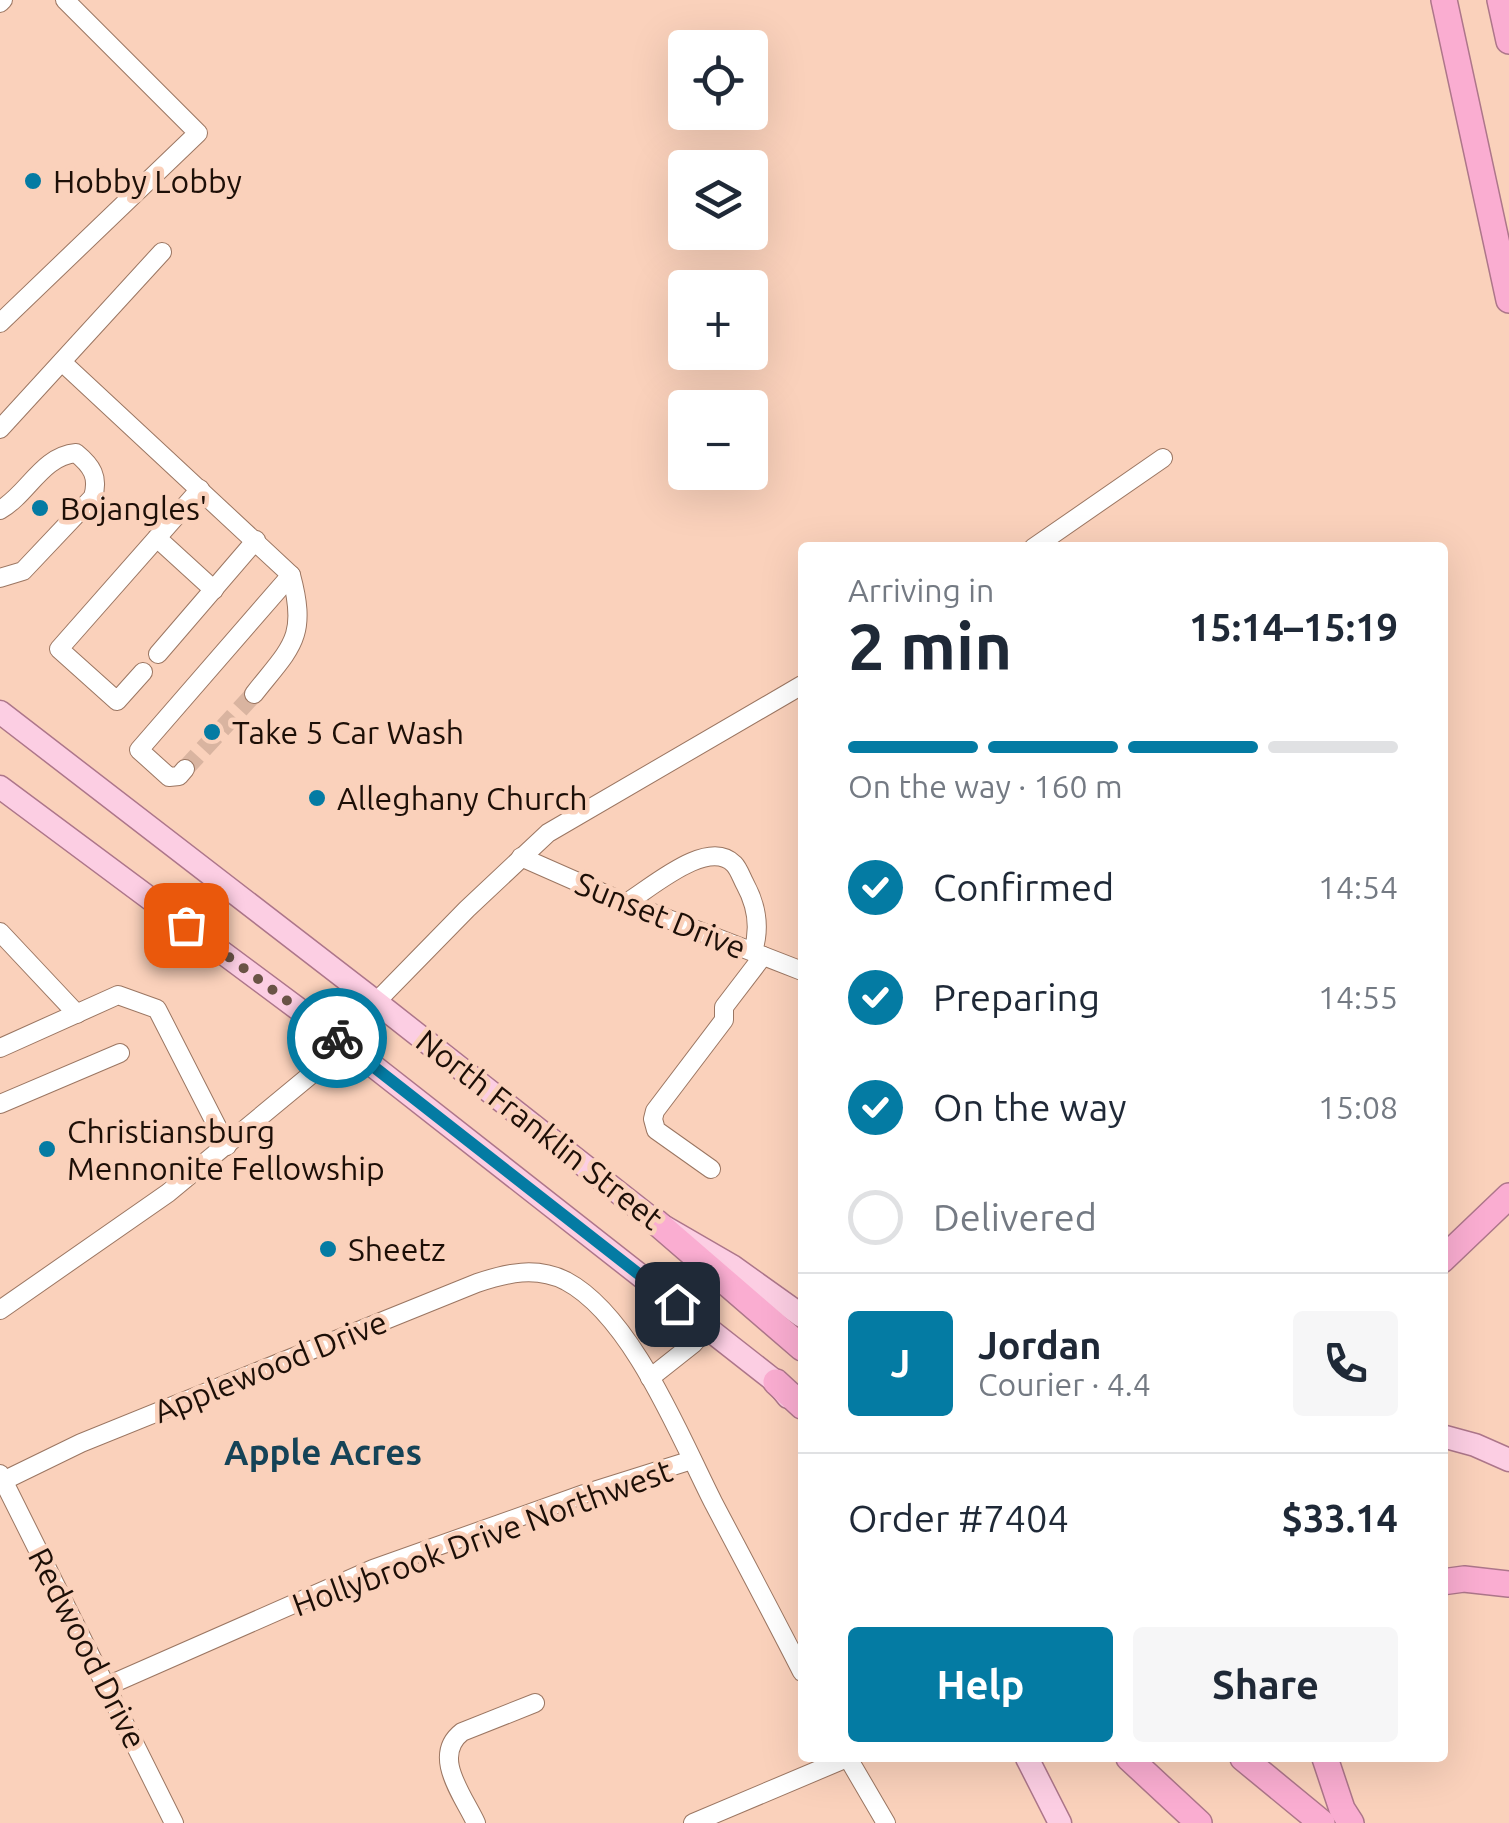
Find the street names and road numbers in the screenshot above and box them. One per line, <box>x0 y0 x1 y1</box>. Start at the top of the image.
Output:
street label: Sunset Drive <box>571 865 751 965</box>
street label: North Franklin Street <box>410 1022 670 1236</box>
street label: Applewood Drive <box>148 1303 392 1429</box>
street label: Hollybrook Drive Northwest <box>287 1451 677 1623</box>
street label: Redwood Drive <box>22 1542 154 1754</box>

